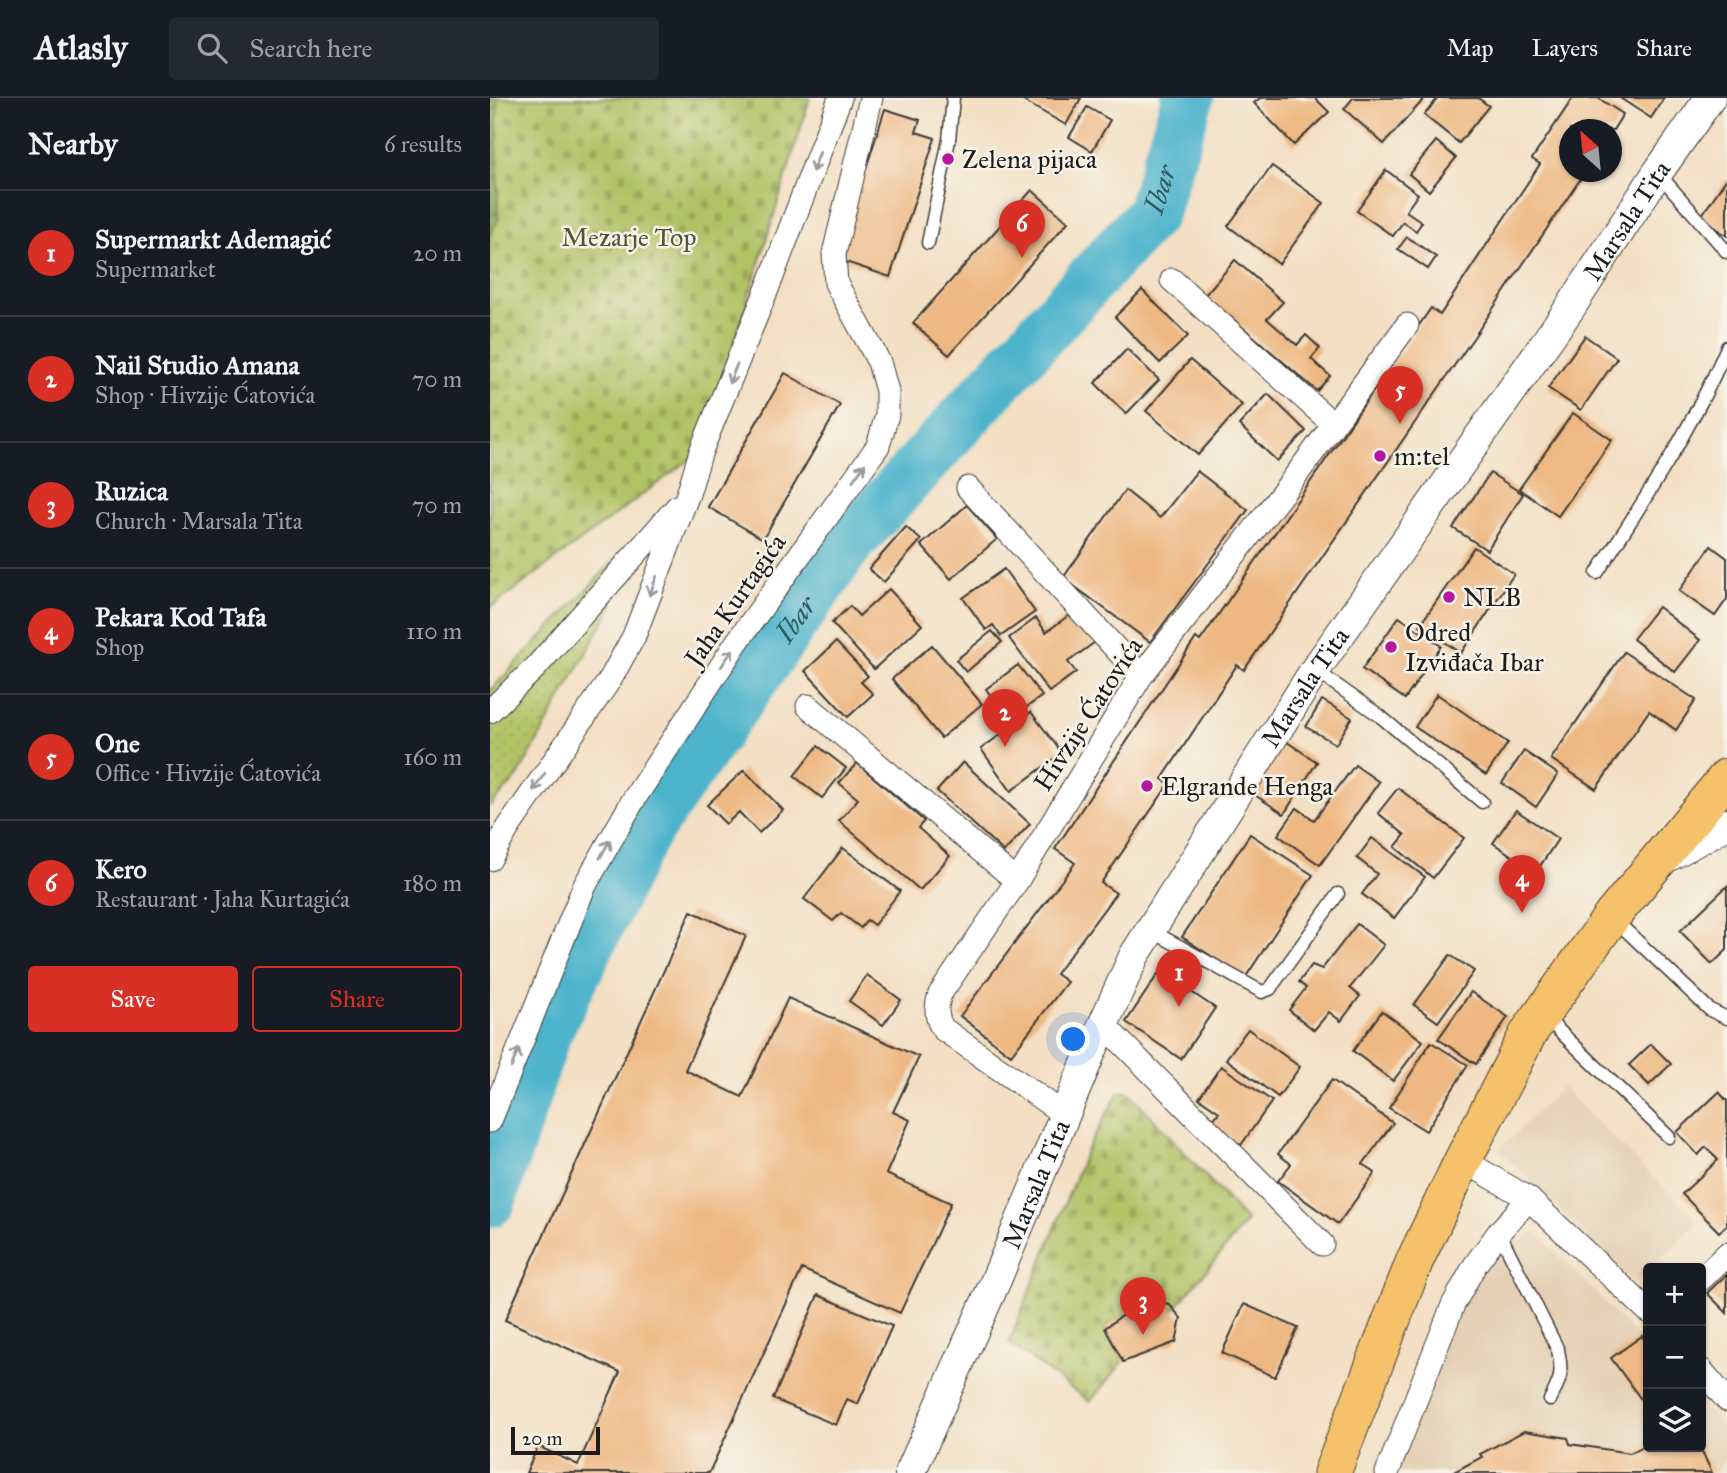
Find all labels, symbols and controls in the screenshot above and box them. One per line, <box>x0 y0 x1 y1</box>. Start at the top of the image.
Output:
search box <box>169 17 659 80</box>
text: Atlasly <box>35 28 127 68</box>
icon: search <box>193 29 231 67</box>
text: Search here <box>249 32 372 64</box>
text: Map <box>1447 33 1494 63</box>
text: Layers <box>1532 33 1598 63</box>
text: Share <box>1636 33 1692 63</box>
north arrow <box>1559 119 1622 182</box>
text: Nearby <box>28 126 118 162</box>
text: 6 results <box>384 130 462 158</box>
place label: Zelena pijaca <box>962 143 1097 175</box>
one-way arrow <box>809 150 821 172</box>
marker: Zelena pijaca <box>940 151 956 167</box>
street label: Marsala Tita <box>1576 154 1677 287</box>
water label: Ibar <box>1136 159 1184 219</box>
pin: 6 <box>999 200 1045 258</box>
park label: Mezarje Top <box>562 221 696 253</box>
text: Supermarkt Ademagić <box>95 223 331 255</box>
text: 1 <box>46 239 56 267</box>
text: 20 m <box>413 239 462 267</box>
text: Supermarket <box>95 255 216 283</box>
text: Nail Studio Amana <box>95 349 300 381</box>
one-way arrow <box>725 362 738 384</box>
text: 2 <box>45 365 57 393</box>
text: 70 m <box>412 365 462 393</box>
pin: 5 <box>1377 366 1423 424</box>
text: Shop · Hivzije Ćatovića <box>95 381 315 409</box>
place label: m:tel <box>1394 440 1449 472</box>
marker: m:tel <box>1372 448 1388 464</box>
one-way arrow <box>852 463 867 482</box>
text: Ruzica <box>95 475 168 507</box>
text: 3 <box>46 491 56 519</box>
text: 70 m <box>412 491 462 519</box>
text: Church · Marsala Tita <box>95 507 302 535</box>
street label: Jaha Kurtagića <box>676 527 793 675</box>
one-way arrow <box>645 575 658 597</box>
place label: NLB <box>1463 581 1521 613</box>
water label: Ibar <box>767 588 825 650</box>
marker: NLB <box>1441 589 1457 605</box>
text: Pekara Kod Tafa <box>95 601 266 633</box>
place label: Odred Izviđača Ibar <box>1405 616 1544 678</box>
text: 4 <box>45 617 57 645</box>
text: 110 m <box>406 617 462 645</box>
street label: Marsala Tita <box>1254 621 1356 753</box>
street label: Hivzije Ćatovića <box>1027 631 1149 797</box>
text: Shop <box>95 633 144 661</box>
marker: Odred Izviđača Ibar <box>1383 639 1399 655</box>
one-way arrow <box>721 648 735 668</box>
pin: 2 <box>982 689 1028 747</box>
text: One <box>95 727 140 759</box>
text: 5 <box>46 743 56 771</box>
text: 160 m <box>404 743 462 771</box>
text: Office · Hivzije Ćatovića <box>95 759 321 787</box>
place label: Elgrande Henga <box>1161 770 1333 802</box>
one-way arrow <box>532 772 546 791</box>
marker: Elgrande Henga <box>1139 778 1155 794</box>
one-way arrow <box>599 839 612 860</box>
text: Kero <box>95 853 147 885</box>
pin: 4 <box>1499 855 1545 913</box>
text: 6 <box>45 869 57 897</box>
text: 180 m <box>403 869 462 897</box>
text: Restaurant · Jaha Kurtagića <box>95 885 350 913</box>
pin: 1 <box>1156 949 1202 1007</box>
button: Save <box>28 966 238 1032</box>
button: Share <box>252 966 462 1032</box>
your location <box>1056 1022 1090 1056</box>
one-way arrow <box>510 1047 523 1069</box>
street label: Marsala Tita <box>995 1115 1077 1254</box>
map controls <box>1643 1263 1706 1452</box>
button: + <box>1643 1263 1706 1326</box>
pin: 3 <box>1120 1277 1166 1335</box>
button: − <box>1643 1326 1706 1389</box>
button: layers <box>1643 1389 1706 1452</box>
scale bar <box>511 1424 600 1456</box>
text: 20 m <box>522 1427 563 1450</box>

